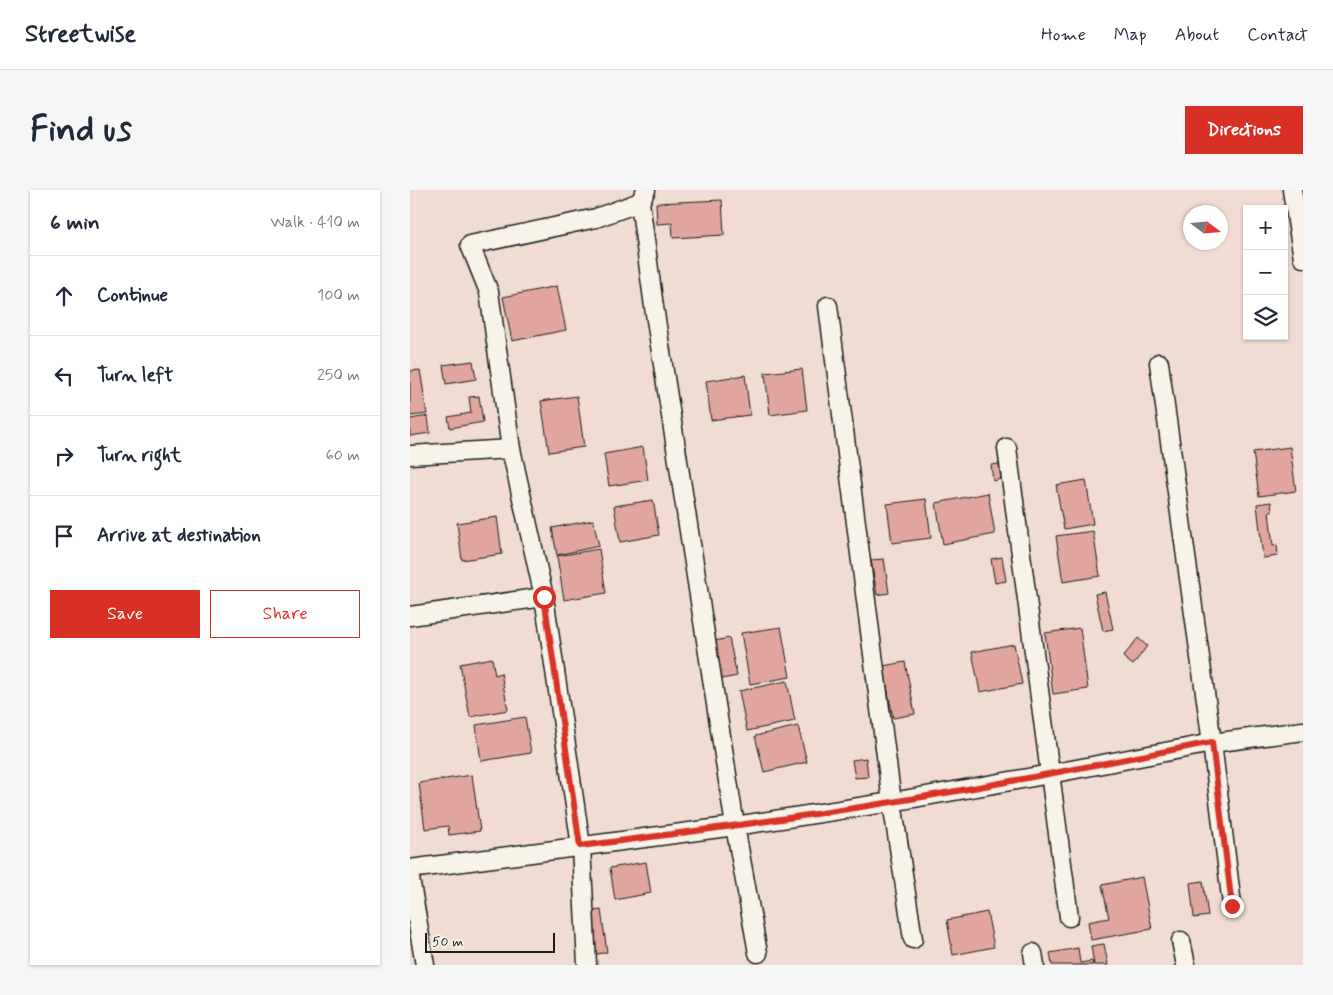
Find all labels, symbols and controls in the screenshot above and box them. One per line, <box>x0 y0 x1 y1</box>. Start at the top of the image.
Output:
text: Streetwise <box>25 19 136 50</box>
text: Home <box>1041 23 1086 47</box>
text: Map <box>1114 23 1147 47</box>
text: About <box>1175 23 1219 47</box>
text: Contact <box>1247 23 1308 47</box>
button: Directions <box>1185 106 1303 154</box>
text: Find us <box>30 107 132 153</box>
north arrow <box>1183 205 1228 250</box>
map controls <box>1243 205 1288 340</box>
button: + <box>1243 205 1288 250</box>
text: 6 min <box>50 209 100 237</box>
text: Walk · 410 m <box>270 212 360 233</box>
button: − <box>1243 250 1288 295</box>
icon: ahead <box>50 282 78 310</box>
text: Continue <box>97 283 168 308</box>
text: 100 m <box>317 285 360 306</box>
button: layers <box>1243 295 1288 340</box>
icon: left <box>50 362 78 390</box>
text: Turn left <box>97 363 173 388</box>
text: 250 m <box>317 365 360 386</box>
icon: right <box>50 442 78 470</box>
text: Turn right <box>97 443 181 468</box>
text: 60 m <box>326 445 360 466</box>
icon: arrive <box>50 522 78 550</box>
text: Arrive at destination <box>97 523 261 548</box>
route start <box>533 586 556 609</box>
button: Save <box>50 590 200 638</box>
button: Share <box>210 590 360 638</box>
route end <box>1221 895 1244 918</box>
scale bar <box>425 930 555 953</box>
text: 50 m <box>432 933 463 951</box>

